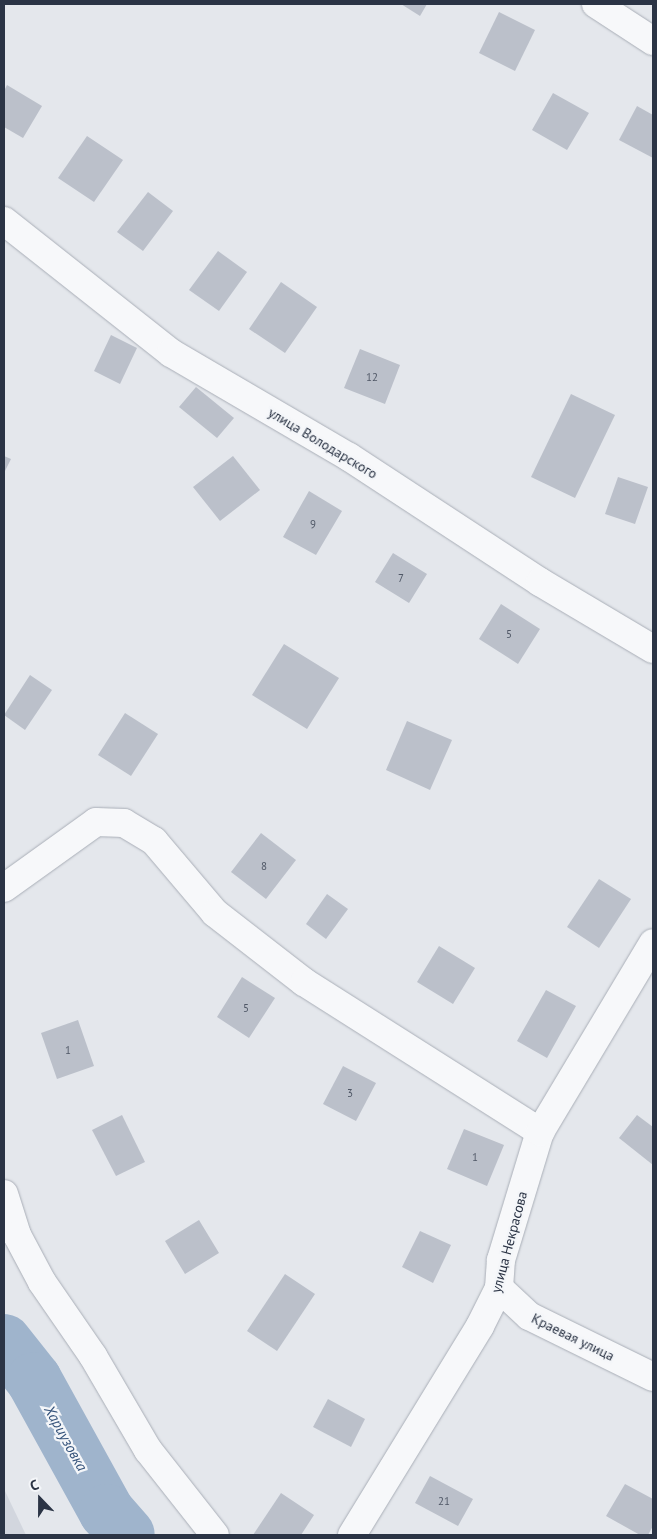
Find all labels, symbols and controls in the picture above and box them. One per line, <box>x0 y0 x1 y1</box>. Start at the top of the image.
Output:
house number: 12 <box>366 370 378 384</box>
street label: улица Володарского <box>265 404 381 482</box>
house number: 9 <box>310 517 316 531</box>
house number: 7 <box>398 571 404 585</box>
house number: 5 <box>506 627 512 641</box>
house number: 8 <box>261 859 267 873</box>
house number: 5 <box>243 1001 249 1015</box>
house number: 1 <box>65 1043 71 1057</box>
house number: 3 <box>347 1086 353 1100</box>
house number: 1 <box>472 1150 478 1164</box>
street label: улица Некрасова <box>487 1189 531 1295</box>
street label: Краевая улица <box>529 1310 617 1364</box>
water label: Хариузовка <box>41 1402 91 1474</box>
north arrow <box>15 1474 65 1524</box>
text: С <box>27 1475 41 1495</box>
house number: 21 <box>438 1494 450 1508</box>

